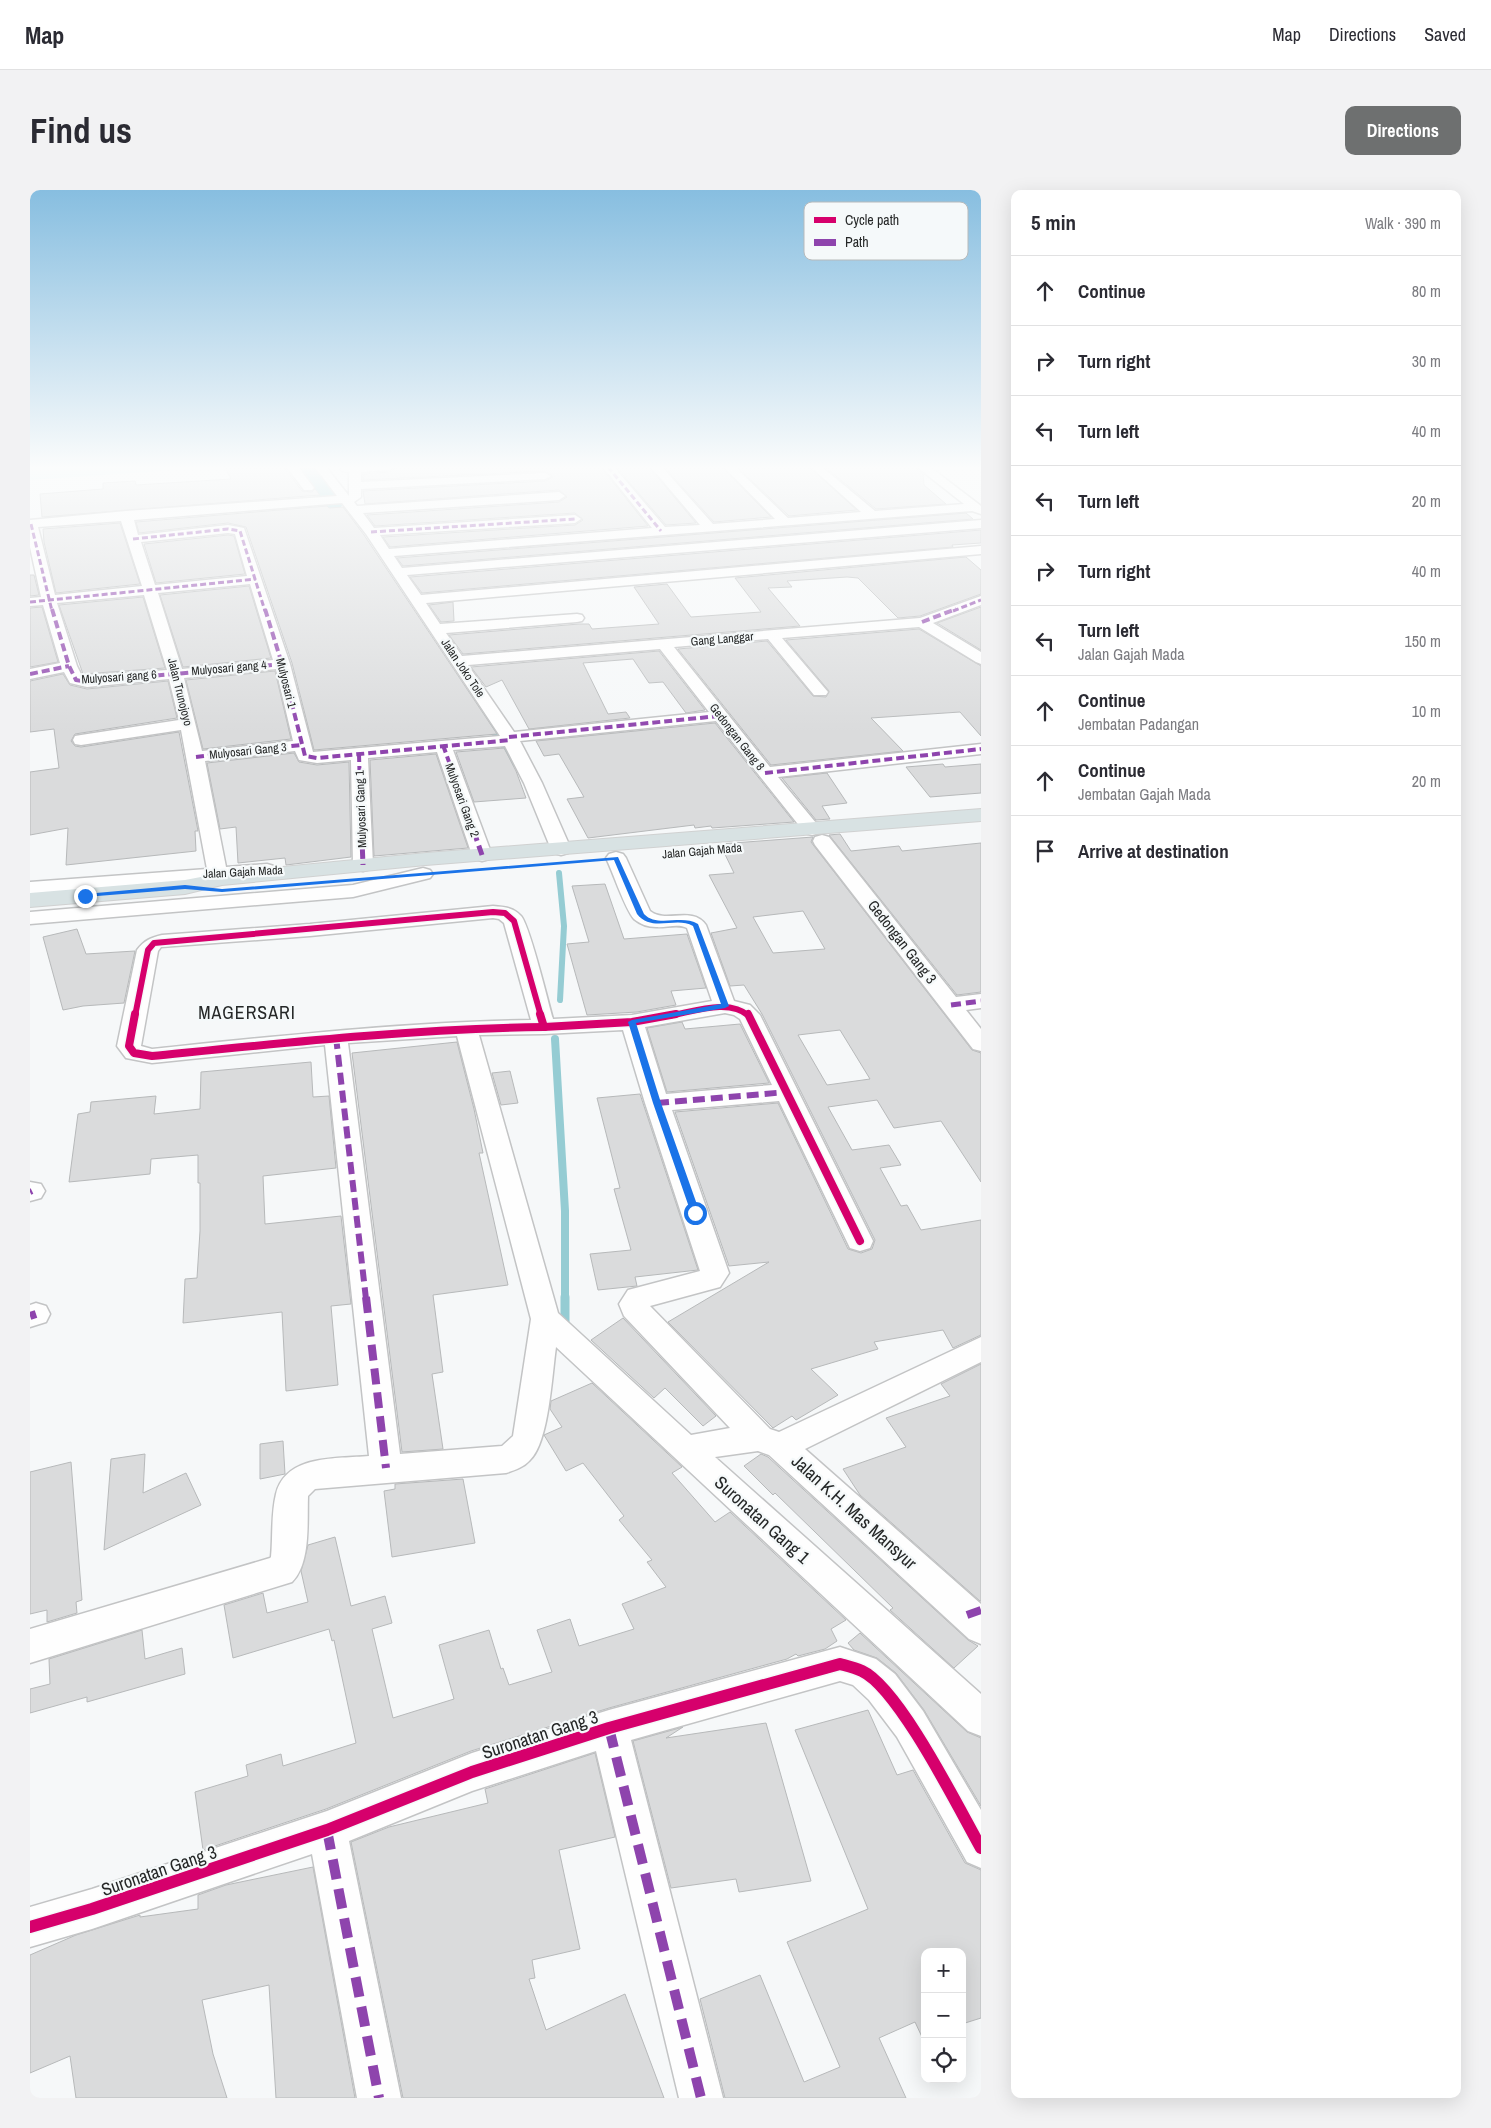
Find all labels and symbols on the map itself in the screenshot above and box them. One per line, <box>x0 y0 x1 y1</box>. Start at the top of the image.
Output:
legend <box>804 202 968 260</box>
text: Cycle path <box>845 211 899 229</box>
text: Path <box>845 233 869 251</box>
street label: Gang Langgar <box>690 628 755 650</box>
street label: Jalan Joko Tole <box>437 635 489 701</box>
street label: Jalan Trunojoyo <box>164 656 196 728</box>
street label: Mulyosari 1 <box>272 656 300 710</box>
street label: Mulyosari gang 4 <box>191 657 268 679</box>
street label: Mulyosari gang 6 <box>81 666 157 688</box>
street label: Gedongan Gang 8 <box>706 700 768 774</box>
street label: Mulyosari Gang 3 <box>209 739 287 763</box>
street label: Mulyosari Gang 2 <box>441 761 483 839</box>
street label: Mulyosari Gang 1 <box>352 769 370 848</box>
street label: Jalan Gajah Mada <box>662 840 743 862</box>
street label: Jalan Gajah Mada <box>203 862 284 882</box>
route end <box>74 885 97 908</box>
street label: Gedongan Gang 3 <box>863 895 942 988</box>
district label: MAGERSARI <box>198 1000 296 1025</box>
route start <box>684 1202 707 1225</box>
street label: Jalan K.H. Mas Mansyur <box>786 1449 922 1575</box>
street label: Suronatan Gang 1 <box>709 1470 816 1570</box>
street label: Suronatan Gang 3 <box>479 1704 601 1765</box>
street label: Suronatan Gang 3 <box>98 1839 220 1902</box>

